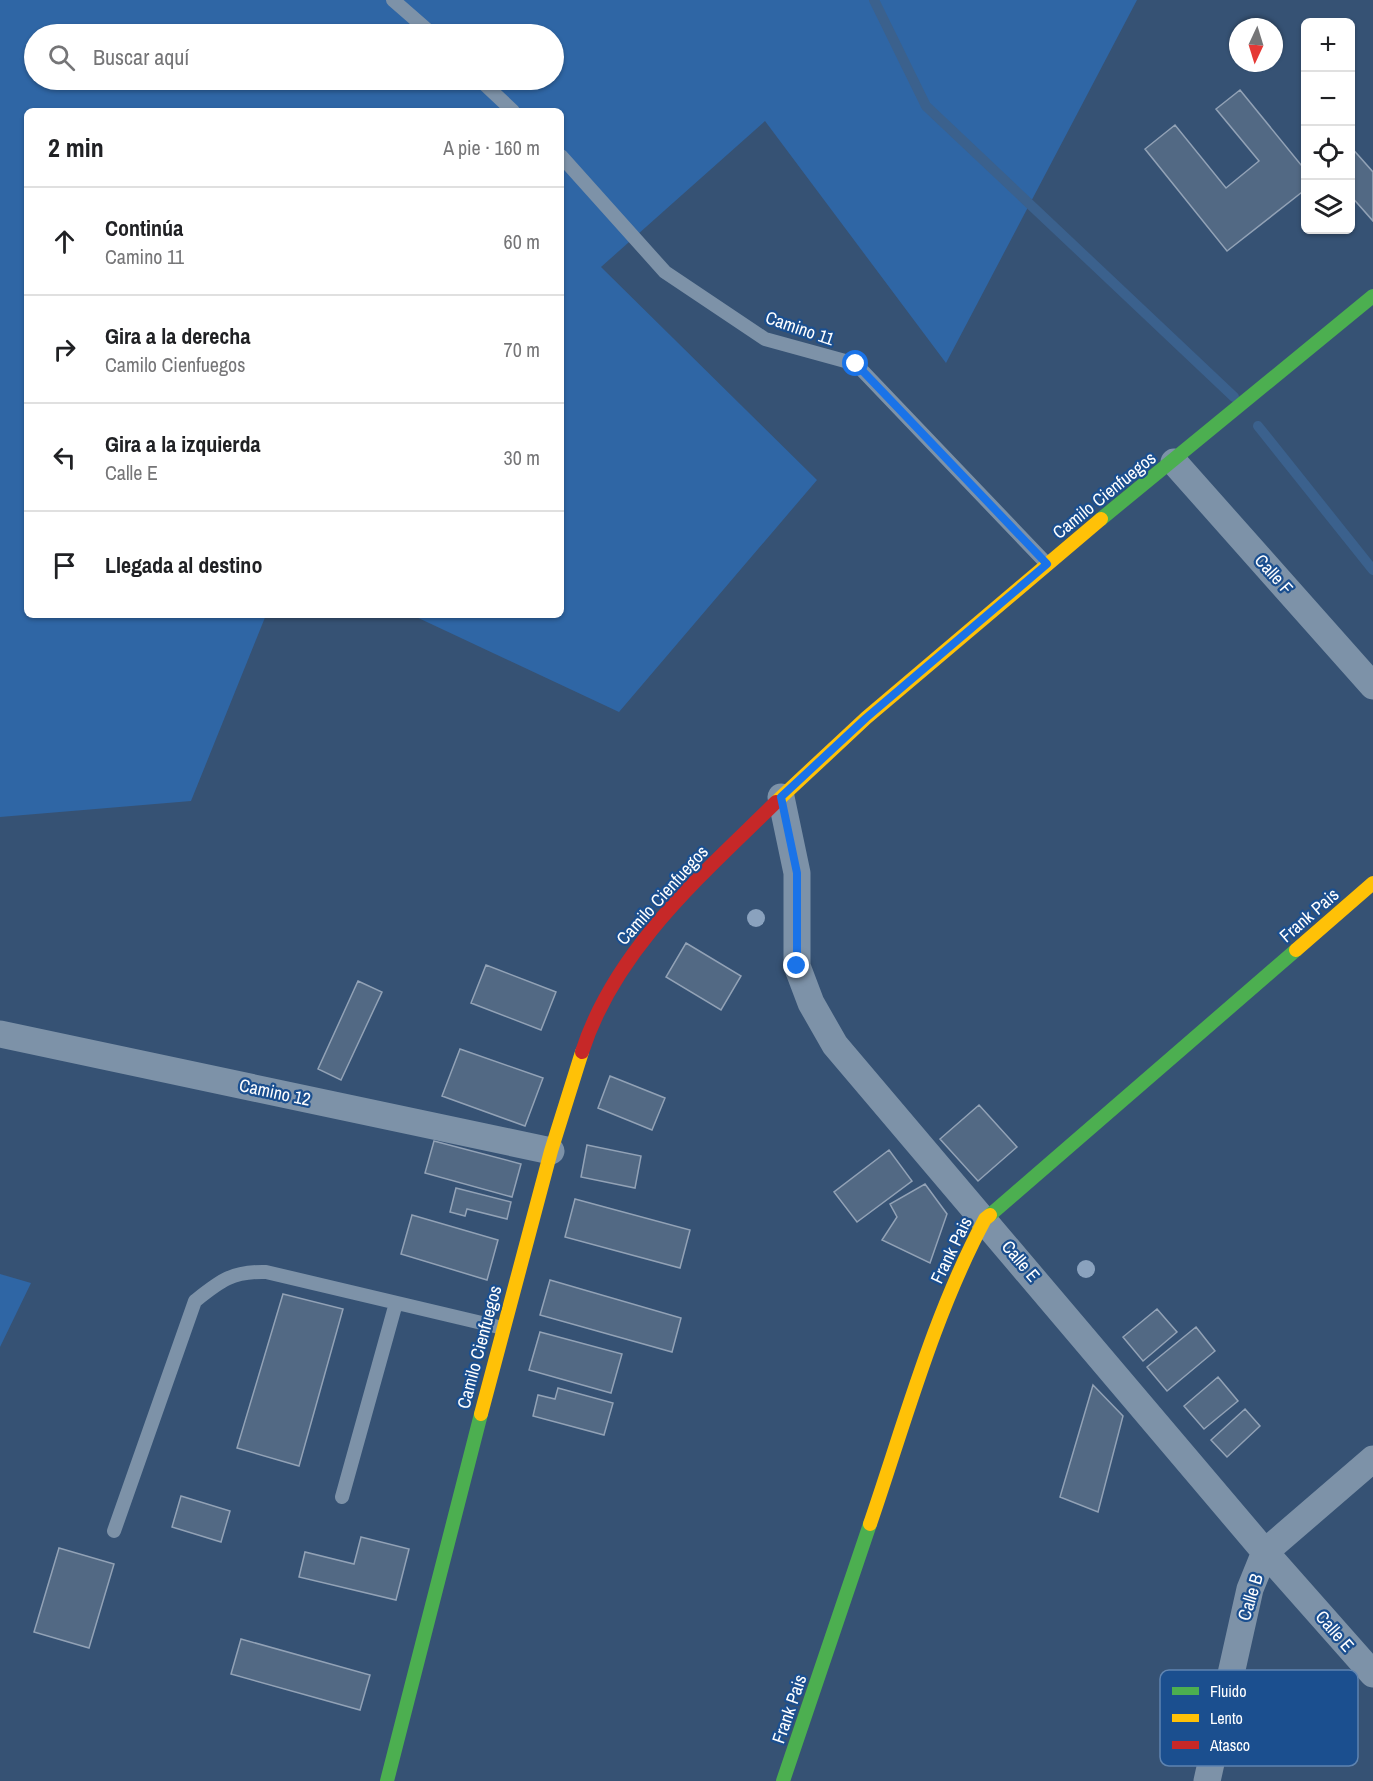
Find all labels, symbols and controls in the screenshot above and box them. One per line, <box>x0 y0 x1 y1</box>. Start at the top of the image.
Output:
north arrow <box>1229 18 1283 72</box>
map controls <box>1301 18 1355 234</box>
button: + <box>1301 18 1355 72</box>
search box <box>24 24 564 90</box>
icon: search <box>45 41 78 74</box>
text: Buscar aquí <box>93 42 189 72</box>
button: − <box>1301 72 1355 126</box>
button: locate <box>1301 126 1355 180</box>
text: 2 min <box>48 130 104 165</box>
text: A pie · 160 m <box>443 134 540 161</box>
button: layers <box>1301 180 1355 234</box>
text: Continúa <box>105 213 183 243</box>
icon: ahead <box>48 225 81 258</box>
text: 60 m <box>504 228 540 255</box>
text: Camino 11 <box>105 243 184 270</box>
street label: Camino 11 <box>762 305 838 352</box>
text: Gira a la derecha <box>105 321 250 351</box>
icon: right <box>48 333 81 366</box>
text: 70 m <box>504 336 540 363</box>
route start <box>842 350 868 376</box>
text: Camilo Cienfuegos <box>105 351 245 378</box>
text: Gira a la izquierda <box>105 429 260 459</box>
icon: left <box>48 441 81 474</box>
text: 30 m <box>504 444 540 471</box>
street label: Camilo Cienfuegos <box>1047 446 1161 544</box>
text: Calle E <box>105 459 158 486</box>
street label: Calle F <box>1249 548 1299 600</box>
icon: arrive <box>48 549 81 582</box>
text: Llegada al destino <box>105 550 262 580</box>
street label: Camilo Cienfuegos <box>610 840 714 950</box>
street label: Frank Pais <box>1274 882 1344 948</box>
route end <box>783 952 809 978</box>
street label: Camino 12 <box>237 1072 313 1112</box>
street label: Frank Pais <box>924 1212 978 1288</box>
street label: Calle E <box>996 1235 1046 1287</box>
street label: Camilo Cienfuegos <box>451 1283 507 1411</box>
street label: Calle B <box>1231 1570 1269 1623</box>
street label: Calle E <box>1310 1605 1360 1657</box>
legend <box>1160 1670 1358 1766</box>
street label: Frank Pais <box>766 1671 812 1747</box>
text: Fluido <box>1210 1680 1246 1702</box>
text: Lento <box>1210 1707 1243 1729</box>
text: Atasco <box>1209 1734 1250 1756</box>

